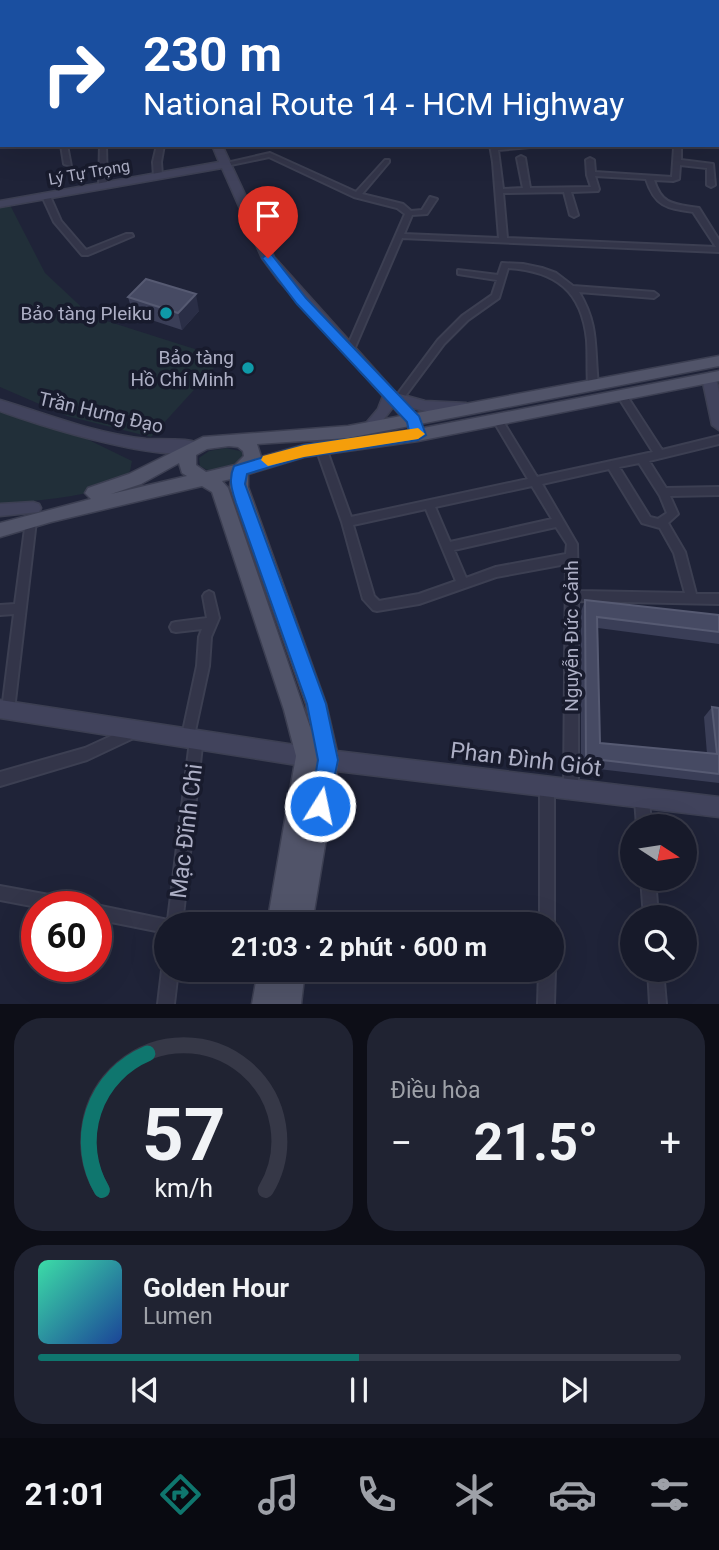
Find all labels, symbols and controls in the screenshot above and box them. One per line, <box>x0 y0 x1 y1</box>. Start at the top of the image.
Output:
text: 230 m <box>143 26 282 83</box>
icon: right <box>28 28 119 119</box>
text: National Route 14 - HCM Highway <box>143 85 624 123</box>
street label: Lý Tự Trọng <box>47 156 131 189</box>
pin <box>238 186 298 258</box>
icon: arrive <box>249 197 287 235</box>
place label: Bảo tàng Pleiku <box>20 302 152 325</box>
marker: Bảo tàng Pleiku <box>158 305 174 321</box>
place label: Bảo tàng Hồ Chí Minh <box>130 346 234 391</box>
marker: Bảo tàng Hồ Chí Minh <box>240 360 256 376</box>
street label: Trần Hưng Đạo <box>36 387 166 438</box>
street label: Nguyễn Đức Cảnh <box>560 560 583 712</box>
street label: Phan Đình Giót <box>449 737 603 782</box>
street label: Mạc Đĩnh Chi <box>165 762 208 900</box>
position arrow <box>283 769 357 843</box>
north arrow <box>620 814 696 891</box>
map controls <box>620 814 697 982</box>
speed limit sign: 60 <box>21 891 112 982</box>
button: search <box>620 905 697 982</box>
text: 21:03 · 2 phút · 600 m <box>231 932 487 962</box>
text: Điều hòa <box>391 1077 480 1104</box>
text: 57 <box>141 1093 225 1179</box>
text: 21.5° <box>473 1112 598 1173</box>
text: − <box>391 1121 412 1165</box>
text: + <box>659 1121 681 1165</box>
text: km/h <box>154 1174 213 1203</box>
text: Golden Hour <box>143 1273 289 1303</box>
text: Lumen <box>143 1303 213 1330</box>
icon: previous <box>126 1371 164 1409</box>
icon: pause <box>340 1371 378 1409</box>
icon: next <box>555 1371 593 1409</box>
icon: directions <box>156 1470 205 1519</box>
icon: music <box>254 1470 303 1519</box>
icon: phone <box>352 1470 401 1519</box>
icon: climate <box>450 1470 499 1519</box>
icon: car <box>548 1470 597 1519</box>
icon: filters <box>645 1470 694 1519</box>
text: 21:01 <box>24 1475 107 1513</box>

